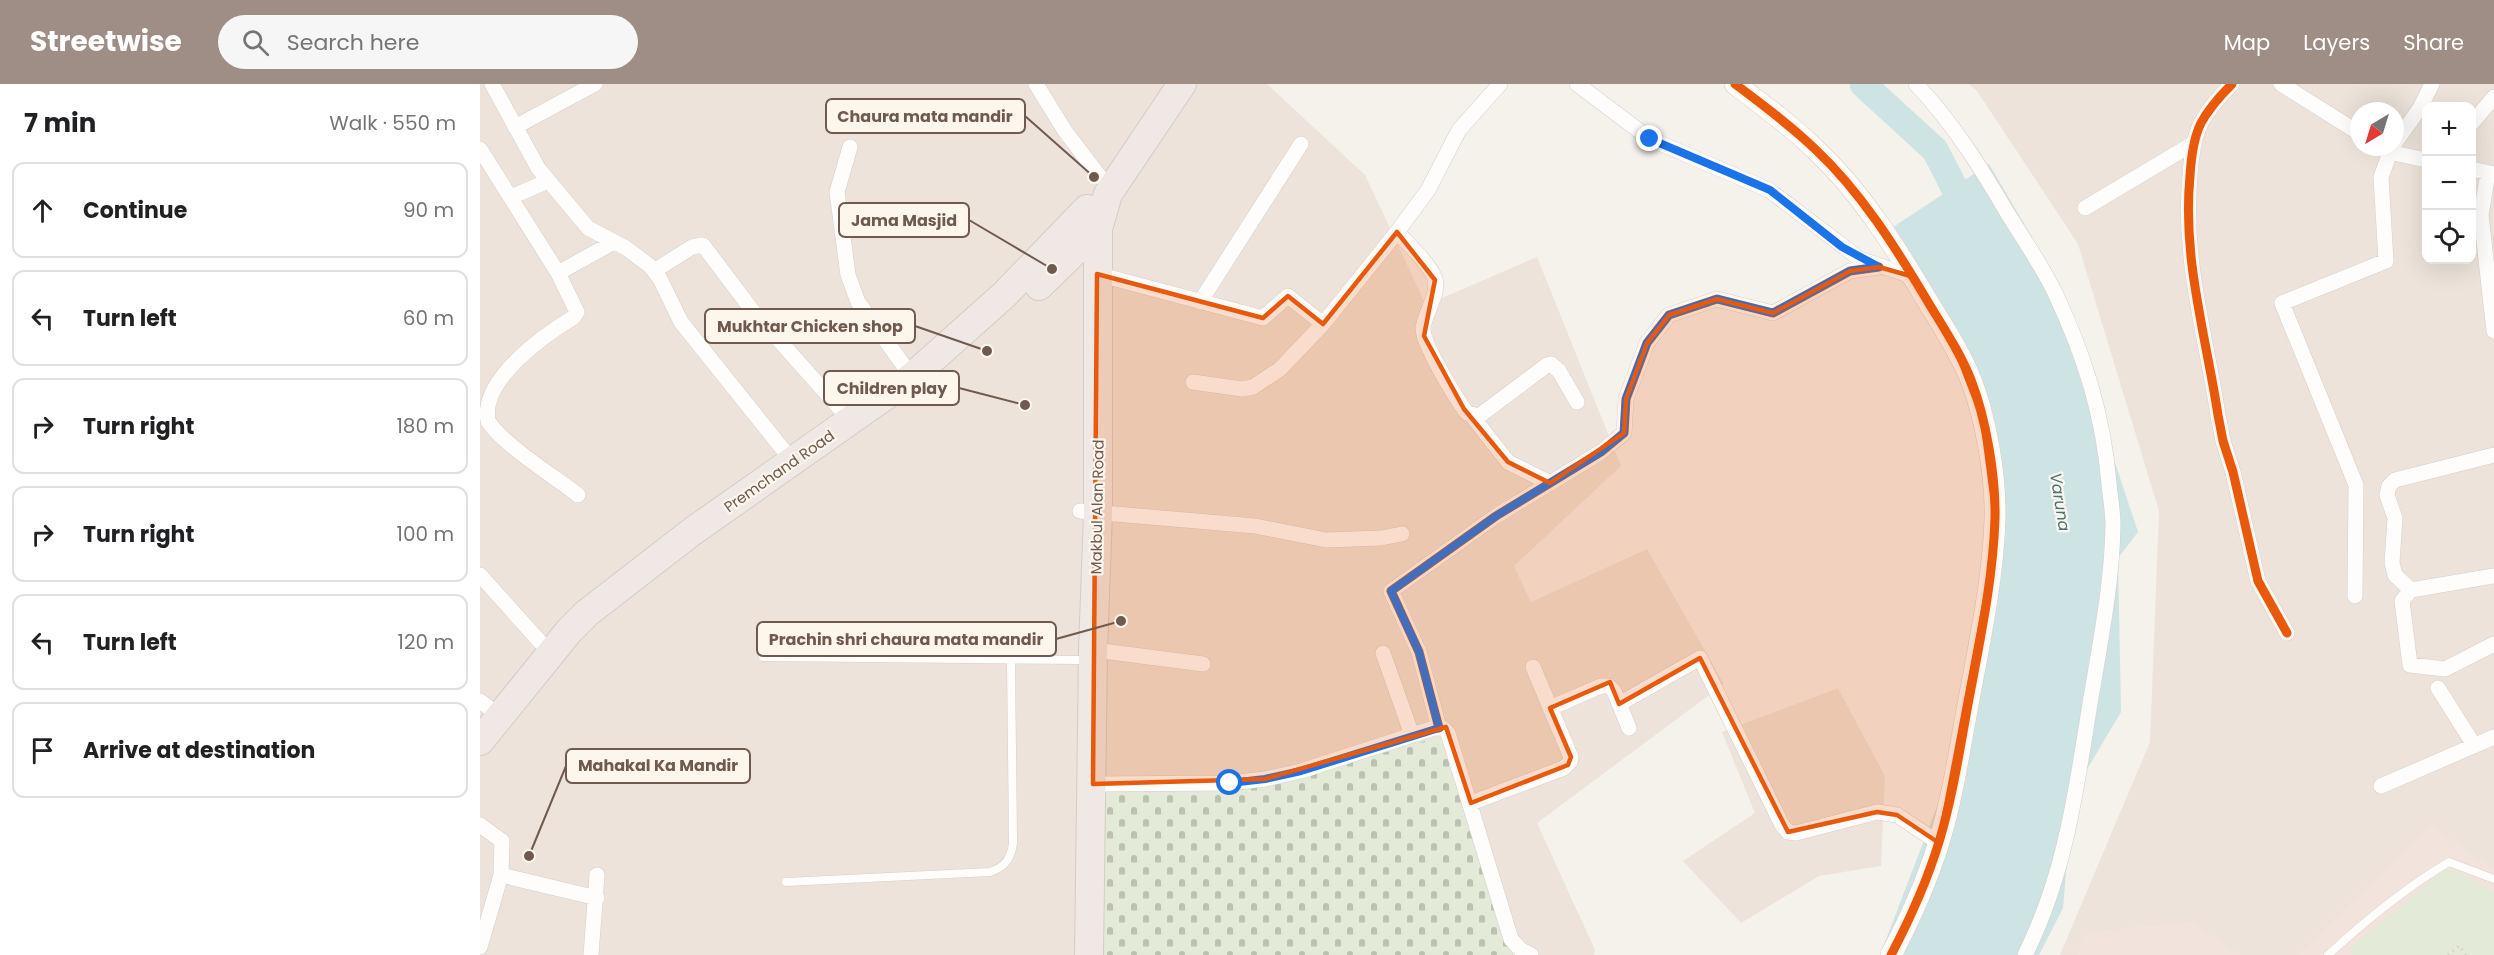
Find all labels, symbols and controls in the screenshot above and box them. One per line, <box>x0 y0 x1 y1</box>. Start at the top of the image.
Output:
search box <box>218 15 638 69</box>
text: Streetwise <box>30 22 182 61</box>
icon: search <box>239 26 272 59</box>
text: Search here <box>287 27 419 58</box>
text: Map <box>2224 28 2270 57</box>
text: Layers <box>2303 28 2370 57</box>
text: Share <box>2403 28 2464 57</box>
callout: Chaura mata mandir <box>826 99 1025 133</box>
north arrow <box>2350 102 2404 156</box>
map controls <box>2422 102 2476 264</box>
button: + <box>2422 102 2476 156</box>
text: 7 min <box>24 105 96 141</box>
text: Chaura mata mandir <box>837 105 1013 128</box>
text: Walk · 550 m <box>329 109 456 137</box>
route end <box>1636 125 1662 151</box>
button: − <box>2422 156 2476 210</box>
icon: ahead <box>26 194 59 227</box>
text: Continue <box>83 195 187 226</box>
text: 90 m <box>403 196 454 224</box>
callout: Jama Masjid <box>839 203 969 237</box>
text: Jama Masjid <box>851 209 957 232</box>
button: locate <box>2422 210 2476 264</box>
icon: left <box>26 302 59 335</box>
text: Turn left <box>83 303 177 334</box>
text: 60 m <box>403 304 454 332</box>
callout: Mukhtar Chicken shop <box>705 309 915 343</box>
text: Mukhtar Chicken shop <box>717 315 903 338</box>
callout: Children play <box>824 371 959 405</box>
text: Children play <box>837 377 948 400</box>
icon: right <box>26 410 59 443</box>
text: Turn right <box>83 411 194 442</box>
text: 180 m <box>396 412 454 440</box>
street label: Premchand Road <box>719 425 839 517</box>
street label: Makbul Alan Road <box>1085 439 1109 575</box>
water label: Varuna <box>2044 471 2076 533</box>
icon: right <box>26 518 59 551</box>
text: Turn right <box>83 519 194 550</box>
text: 100 m <box>397 520 454 548</box>
callout: Prachin shri chaura mata mandir <box>757 622 1056 656</box>
icon: left <box>26 626 59 659</box>
text: Turn left <box>83 627 177 658</box>
text: 120 m <box>398 628 454 656</box>
text: Prachin shri chaura mata mandir <box>769 628 1043 651</box>
icon: arrive <box>26 734 59 767</box>
text: Arrive at destination <box>83 735 315 766</box>
callout: Mahakal Ka Mandir <box>566 749 750 783</box>
text: Mahakal Ka Mandir <box>578 754 738 777</box>
route start <box>1216 769 1242 795</box>

